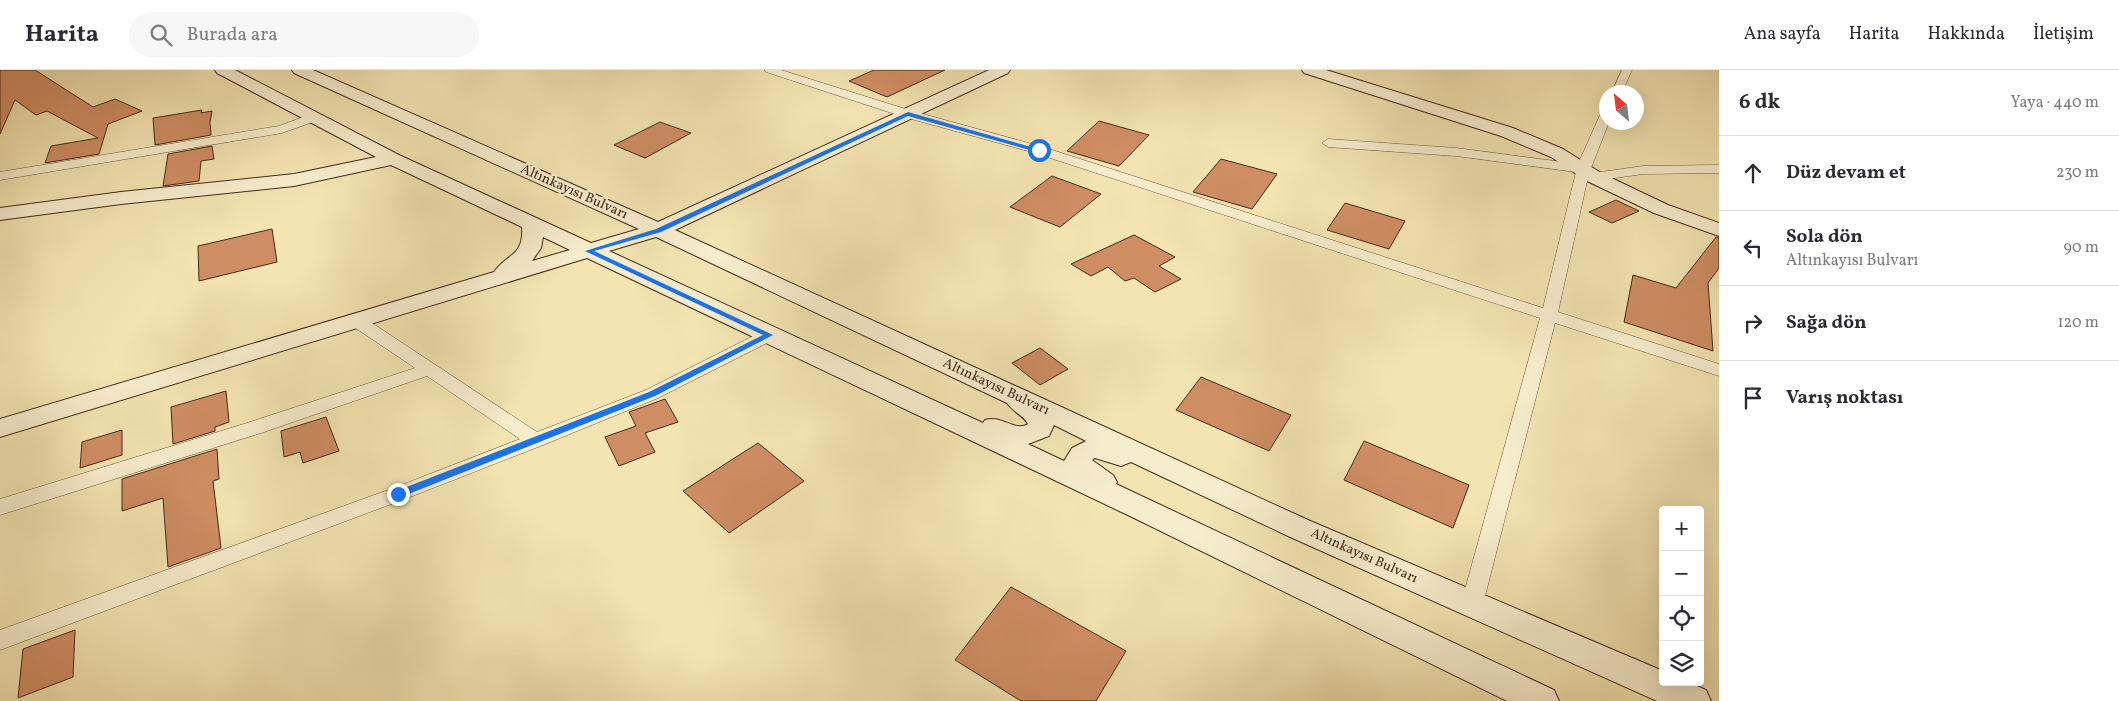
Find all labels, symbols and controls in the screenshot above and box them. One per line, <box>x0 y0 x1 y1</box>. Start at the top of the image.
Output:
search box <box>129 12 479 57</box>
text: Harita <box>25 18 99 52</box>
icon: search <box>147 21 175 49</box>
text: Burada ara <box>187 22 278 48</box>
text: Ana sayfa <box>1744 22 1821 47</box>
text: Harita <box>1849 22 1900 47</box>
text: Hakkında <box>1928 22 2005 47</box>
text: İletişim <box>2033 22 2094 47</box>
north arrow <box>1599 85 1644 130</box>
text: 6 dk <box>1739 88 1780 117</box>
text: Yaya · 440 m <box>2011 92 2099 114</box>
route start <box>1028 139 1051 162</box>
icon: ahead <box>1739 159 1767 187</box>
street label: Altınkayısı Bulvarı <box>517 160 631 224</box>
text: Düz devam et <box>1786 160 1906 186</box>
text: 230 m <box>2056 162 2099 184</box>
text: Sola dön <box>1786 224 1863 250</box>
icon: left <box>1739 234 1767 262</box>
text: 90 m <box>2063 237 2099 259</box>
text: Altınkayısı Bulvarı <box>1786 250 1918 272</box>
icon: right <box>1739 309 1767 337</box>
text: Sağa dön <box>1786 310 1866 336</box>
text: 120 m <box>2057 312 2099 334</box>
street label: Altınkayısı Bulvarı <box>940 354 1052 420</box>
icon: arrive <box>1739 384 1767 412</box>
text: Varış noktası <box>1786 385 1903 411</box>
route end <box>387 483 410 506</box>
map controls <box>1659 506 1704 686</box>
button: + <box>1659 506 1704 551</box>
street label: Altınkayısı Bulvarı <box>1307 524 1421 588</box>
button: − <box>1659 551 1704 596</box>
button: locate <box>1659 596 1704 641</box>
button: layers <box>1659 641 1704 686</box>

